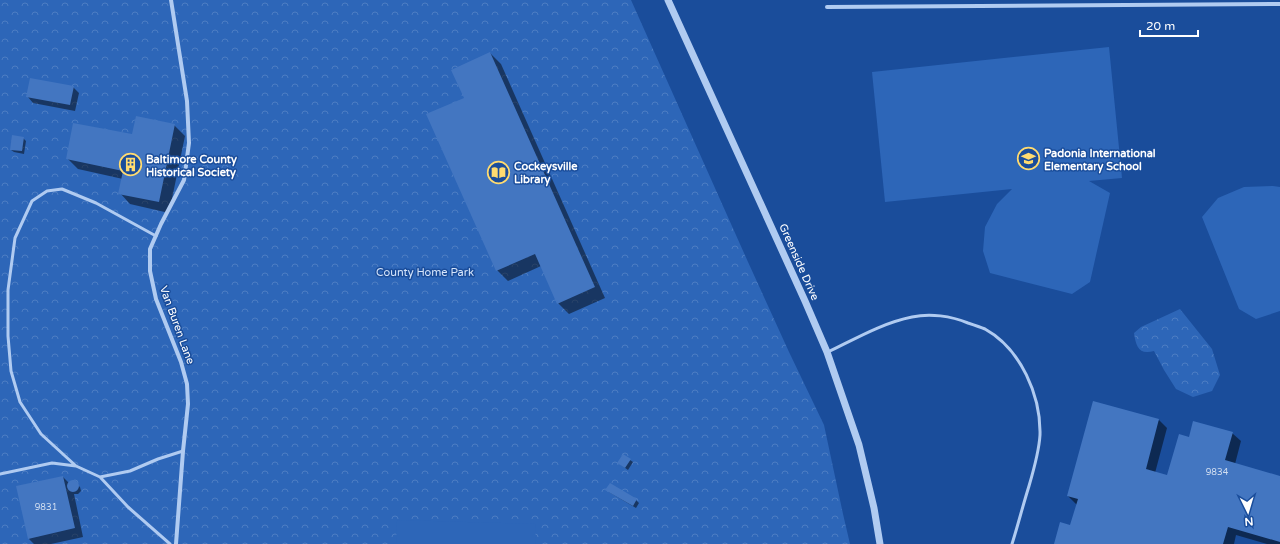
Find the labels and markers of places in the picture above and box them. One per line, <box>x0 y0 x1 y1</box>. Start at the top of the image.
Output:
school or university icon: Padonia International Elementary School <box>1015 146 1041 172</box>
place label: Padonia International Elementary School <box>1044 147 1156 174</box>
building icon: Baltimore County Historical Society <box>117 152 143 178</box>
place label: Baltimore County Historical Society <box>146 153 237 180</box>
library icon: Cockeysville Library <box>485 159 511 185</box>
place label: Cockeysville Library <box>514 160 578 187</box>

